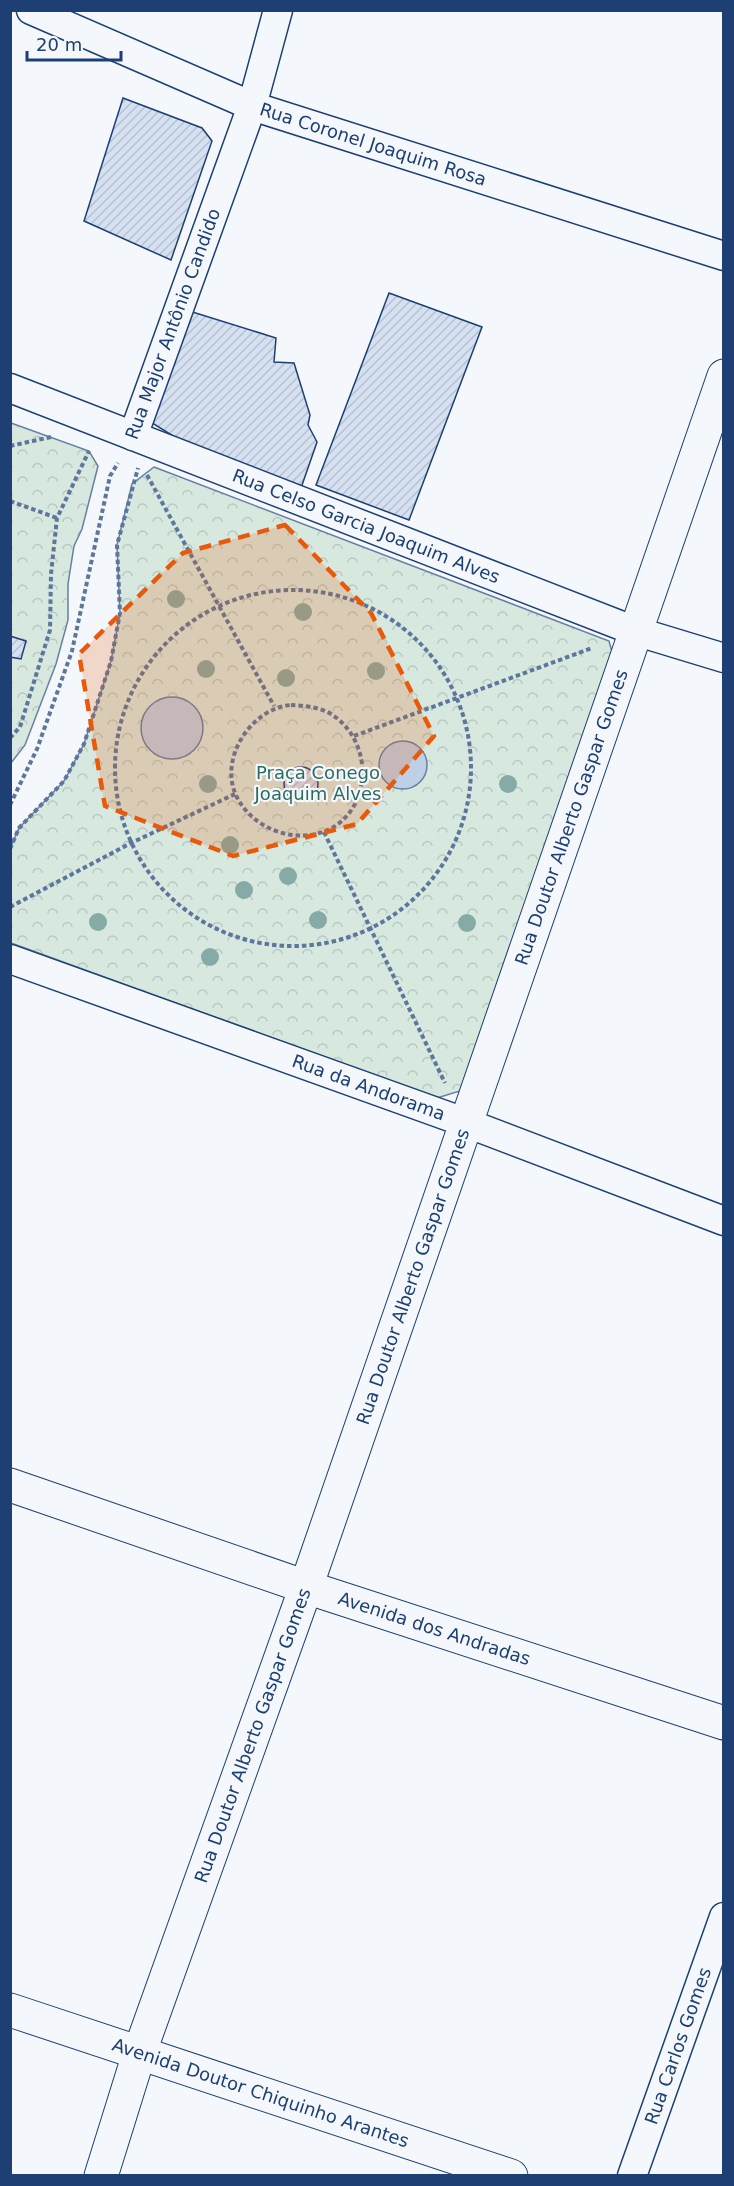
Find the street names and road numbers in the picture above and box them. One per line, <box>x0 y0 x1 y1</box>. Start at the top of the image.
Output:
street label: Rua Coronel Joaquim Rosa <box>257 98 489 190</box>
street label: Rua Major Antônio Candido <box>121 205 224 442</box>
street label: Rua Celso Garcia Joaquim Alves <box>229 464 503 587</box>
street label: Rua Doutor Alberto Gaspar Gomes <box>510 667 632 968</box>
street label: Rua da Andorama <box>289 1050 448 1124</box>
street label: Rua Doutor Alberto Gaspar Gomes <box>352 1126 473 1427</box>
street label: Rua Doutor Alberto Gaspar Gomes <box>190 1585 315 1886</box>
street label: Avenida dos Andradas <box>336 1587 533 1669</box>
street label: Rua Carlos Gomes <box>640 1965 715 2127</box>
street label: Avenida Doutor Chiquinho Arantes <box>110 2034 412 2151</box>

